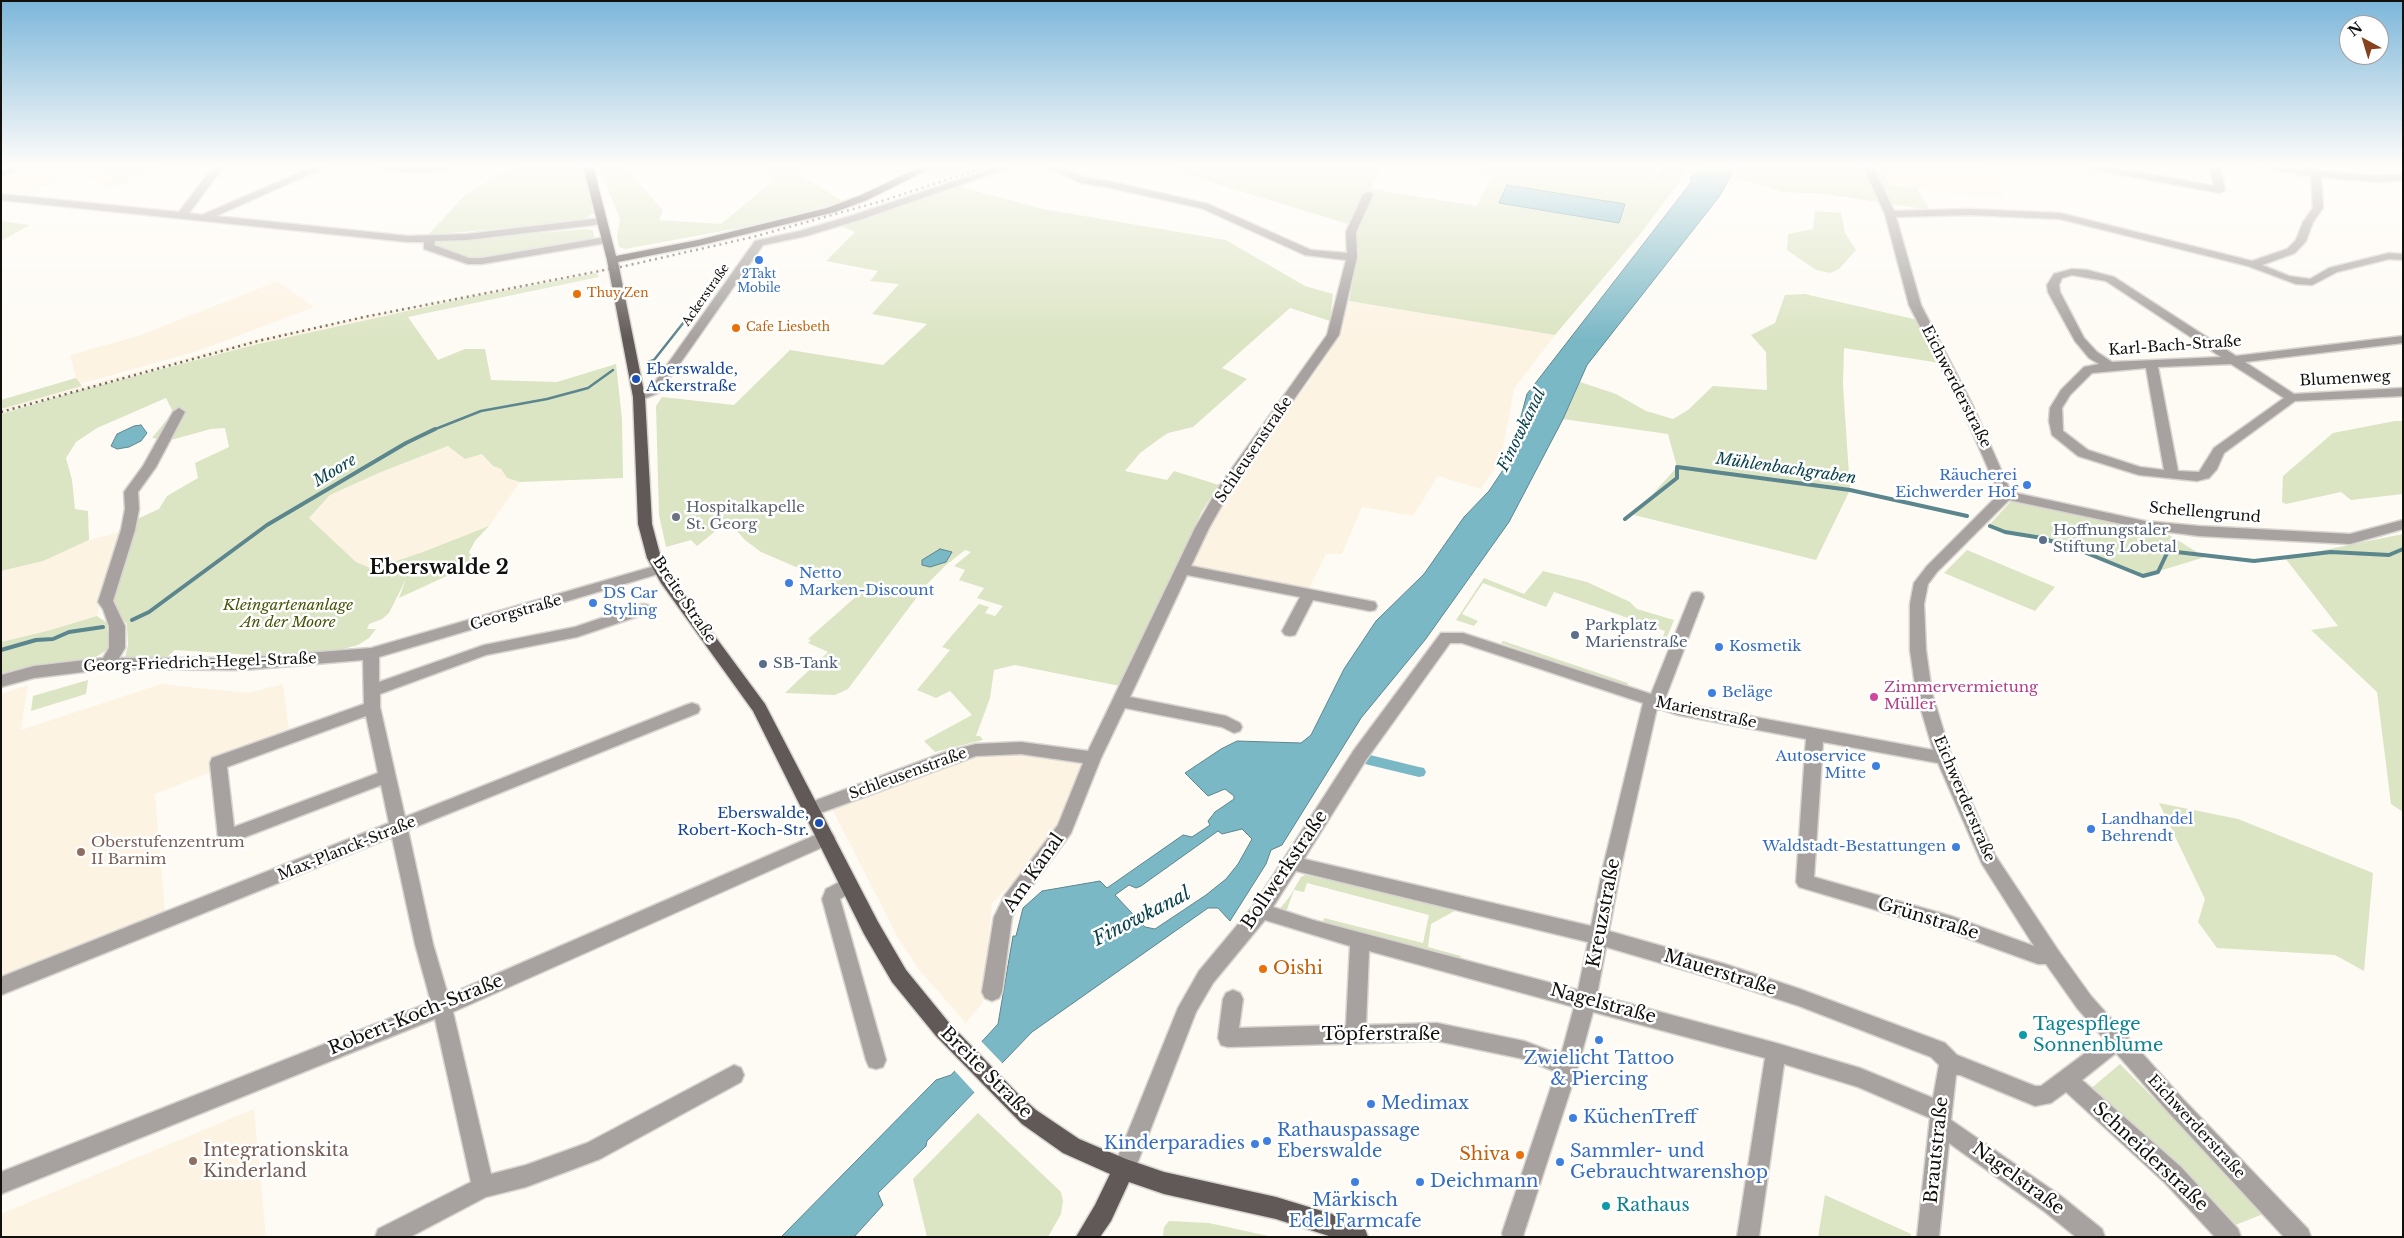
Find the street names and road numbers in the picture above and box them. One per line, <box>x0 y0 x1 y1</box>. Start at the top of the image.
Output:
street label: Ackerstraße <box>679 261 733 329</box>
street label: Eichwerderstraße <box>1917 323 1995 451</box>
street label: Karl-Bach-Straße <box>2108 332 2242 360</box>
street label: Blumenweg <box>2299 368 2391 390</box>
street label: Schleusenstraße <box>1212 394 1296 506</box>
street label: Schellengrund <box>2148 499 2262 527</box>
street label: Breite Straße <box>648 553 720 647</box>
street label: Georgstraße <box>468 591 564 635</box>
street label: Georg-Friedrich-Hegel-Straße <box>83 650 317 676</box>
street label: Marienstraße <box>1654 694 1758 732</box>
street label: Eichwerderstraße <box>1929 733 1999 865</box>
street label: Schleusenstraße <box>847 744 969 804</box>
street label: Bollwerkstraße <box>1237 807 1333 933</box>
street label: Max-Planck-Straße <box>275 813 419 885</box>
street label: Am Kanal <box>999 830 1069 916</box>
street label: Kreuzstraße <box>1583 856 1625 970</box>
street label: Grünstraße <box>1875 893 1981 945</box>
street label: Mauerstraße <box>1661 946 1779 1000</box>
street label: Robert-Koch-Straße <box>325 970 507 1060</box>
street label: Nagelstraße <box>1548 980 1658 1028</box>
street label: Breite Straße <box>936 1023 1036 1123</box>
street label: Töpferstraße <box>1322 1024 1440 1046</box>
street label: Eichwerderstraße <box>2143 1072 2249 1182</box>
street label: Brautstraße <box>1921 1095 1953 1205</box>
street label: Schneiderstraße <box>2088 1098 2212 1216</box>
street label: Nagelstraße <box>1968 1138 2068 1220</box>

